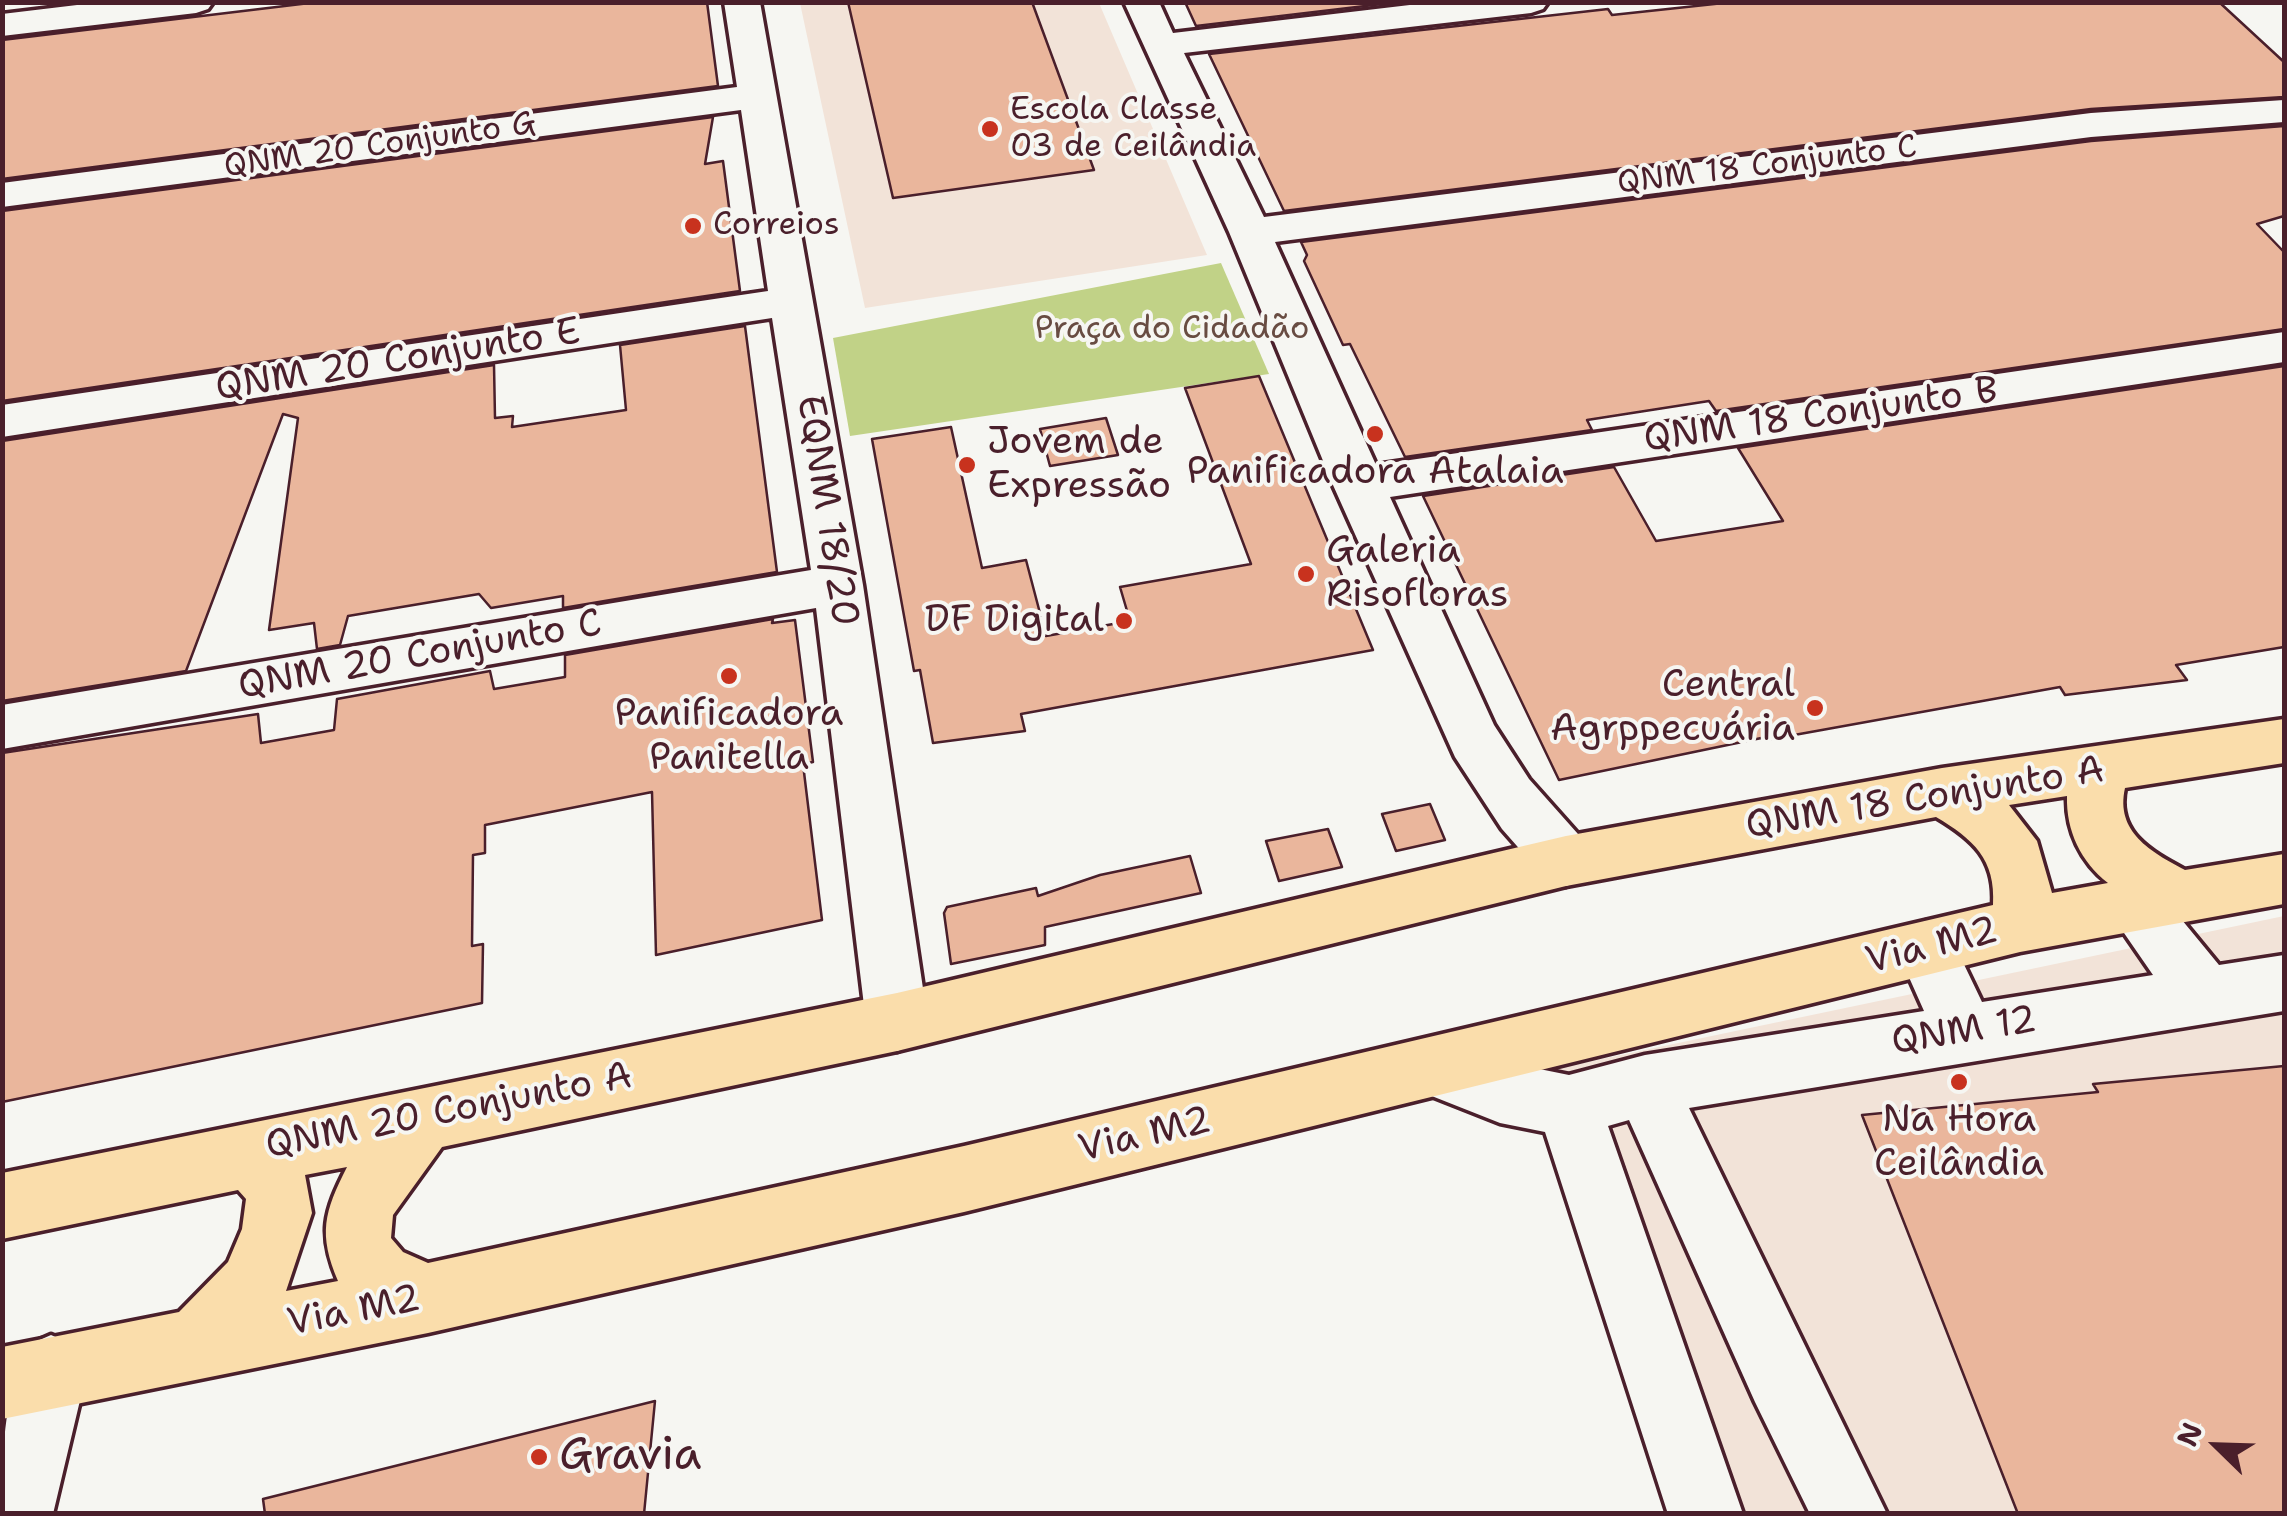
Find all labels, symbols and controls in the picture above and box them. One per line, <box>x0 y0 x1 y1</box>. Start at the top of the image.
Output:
place label: Escola Classe 03 de Ceilândia <box>1010 92 1256 167</box>
street label: QNM 20 Conjunto G <box>222 105 538 187</box>
marker: Escola Classe 03 de Ceilândia <box>979 118 1001 140</box>
street label: QNM 18 Conjunto C <box>1615 129 1919 203</box>
place label: Correios <box>713 207 839 245</box>
marker: Correios <box>682 215 704 237</box>
street label: QNM 20 Conjunto E <box>212 310 584 412</box>
park label: Praça do Cidadão <box>1035 311 1309 349</box>
street label: QNM 18 Conjunto B <box>1641 369 2001 463</box>
street label: EQNM 18/20 <box>785 392 867 630</box>
place label: Jovem de Expressão <box>987 420 1171 509</box>
marker: Panificadora Atalaia <box>1364 423 1386 445</box>
place label: Panificadora Atalaia <box>1186 450 1564 496</box>
marker: Jovem de Expressão <box>956 454 978 476</box>
place label: Galeria Risofloras <box>1326 529 1508 618</box>
marker: Galeria Risofloras <box>1295 563 1317 585</box>
place label: DF Digital <box>925 598 1104 644</box>
street label: QNM 20 Conjunto C <box>235 602 605 710</box>
marker: DF Digital <box>1113 610 1135 632</box>
place label: Central Agrppecuária <box>1550 663 1795 752</box>
marker: Panificadora Panitella <box>718 665 740 687</box>
place label: Panificadora Panitella <box>615 692 843 782</box>
marker: Central Agrppecuária <box>1804 697 1826 719</box>
street label: QNM 18 Conjunto A <box>1743 748 2107 850</box>
street label: Via M2 <box>1861 909 2003 985</box>
street label: QNM 12 <box>1888 998 2040 1066</box>
street label: QNM 20 Conjunto A <box>262 1054 636 1170</box>
marker: Na Hora Ceilândia <box>1948 1071 1970 1093</box>
place label: Na Hora Ceilândia <box>1874 1098 2044 1188</box>
street label: Via M2 <box>1074 1099 1216 1173</box>
street label: Via M2 <box>284 1277 424 1347</box>
north arrow <box>2167 1396 2267 1496</box>
text: N <box>2168 1417 2211 1452</box>
place label: Gravia <box>559 1430 702 1484</box>
marker: Gravia <box>528 1446 550 1468</box>

